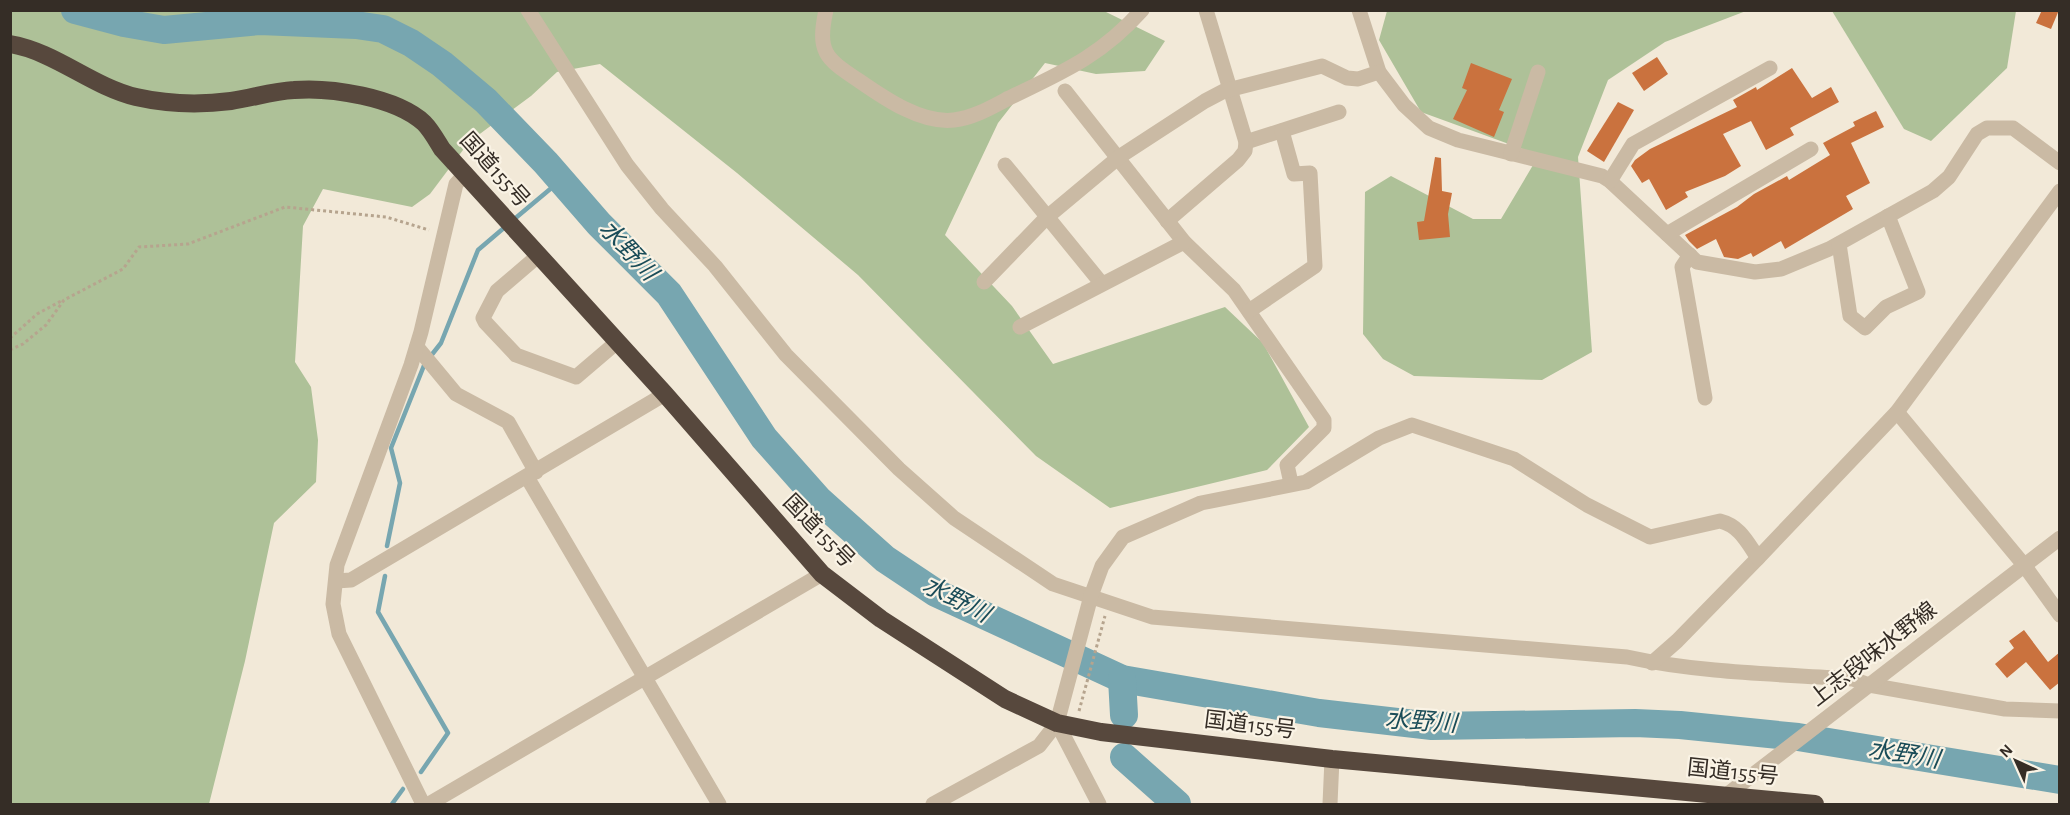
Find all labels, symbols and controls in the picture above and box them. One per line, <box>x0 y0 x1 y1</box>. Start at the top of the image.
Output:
street label: 国道155号 <box>456 128 535 212</box>
water label: 水野川 <box>595 215 665 288</box>
street label: 国道155号 <box>779 490 860 572</box>
water label: 水野川 <box>918 571 997 628</box>
street label: 上志段味水野線 <box>1805 597 1940 710</box>
water label: 水野川 <box>1384 706 1461 737</box>
street label: 国道155号 <box>1203 707 1297 742</box>
north arrow <box>1986 731 2046 791</box>
water label: 水野川 <box>1867 736 1945 773</box>
text: N <box>1997 742 2016 761</box>
street label: 国道155号 <box>1686 755 1780 788</box>

